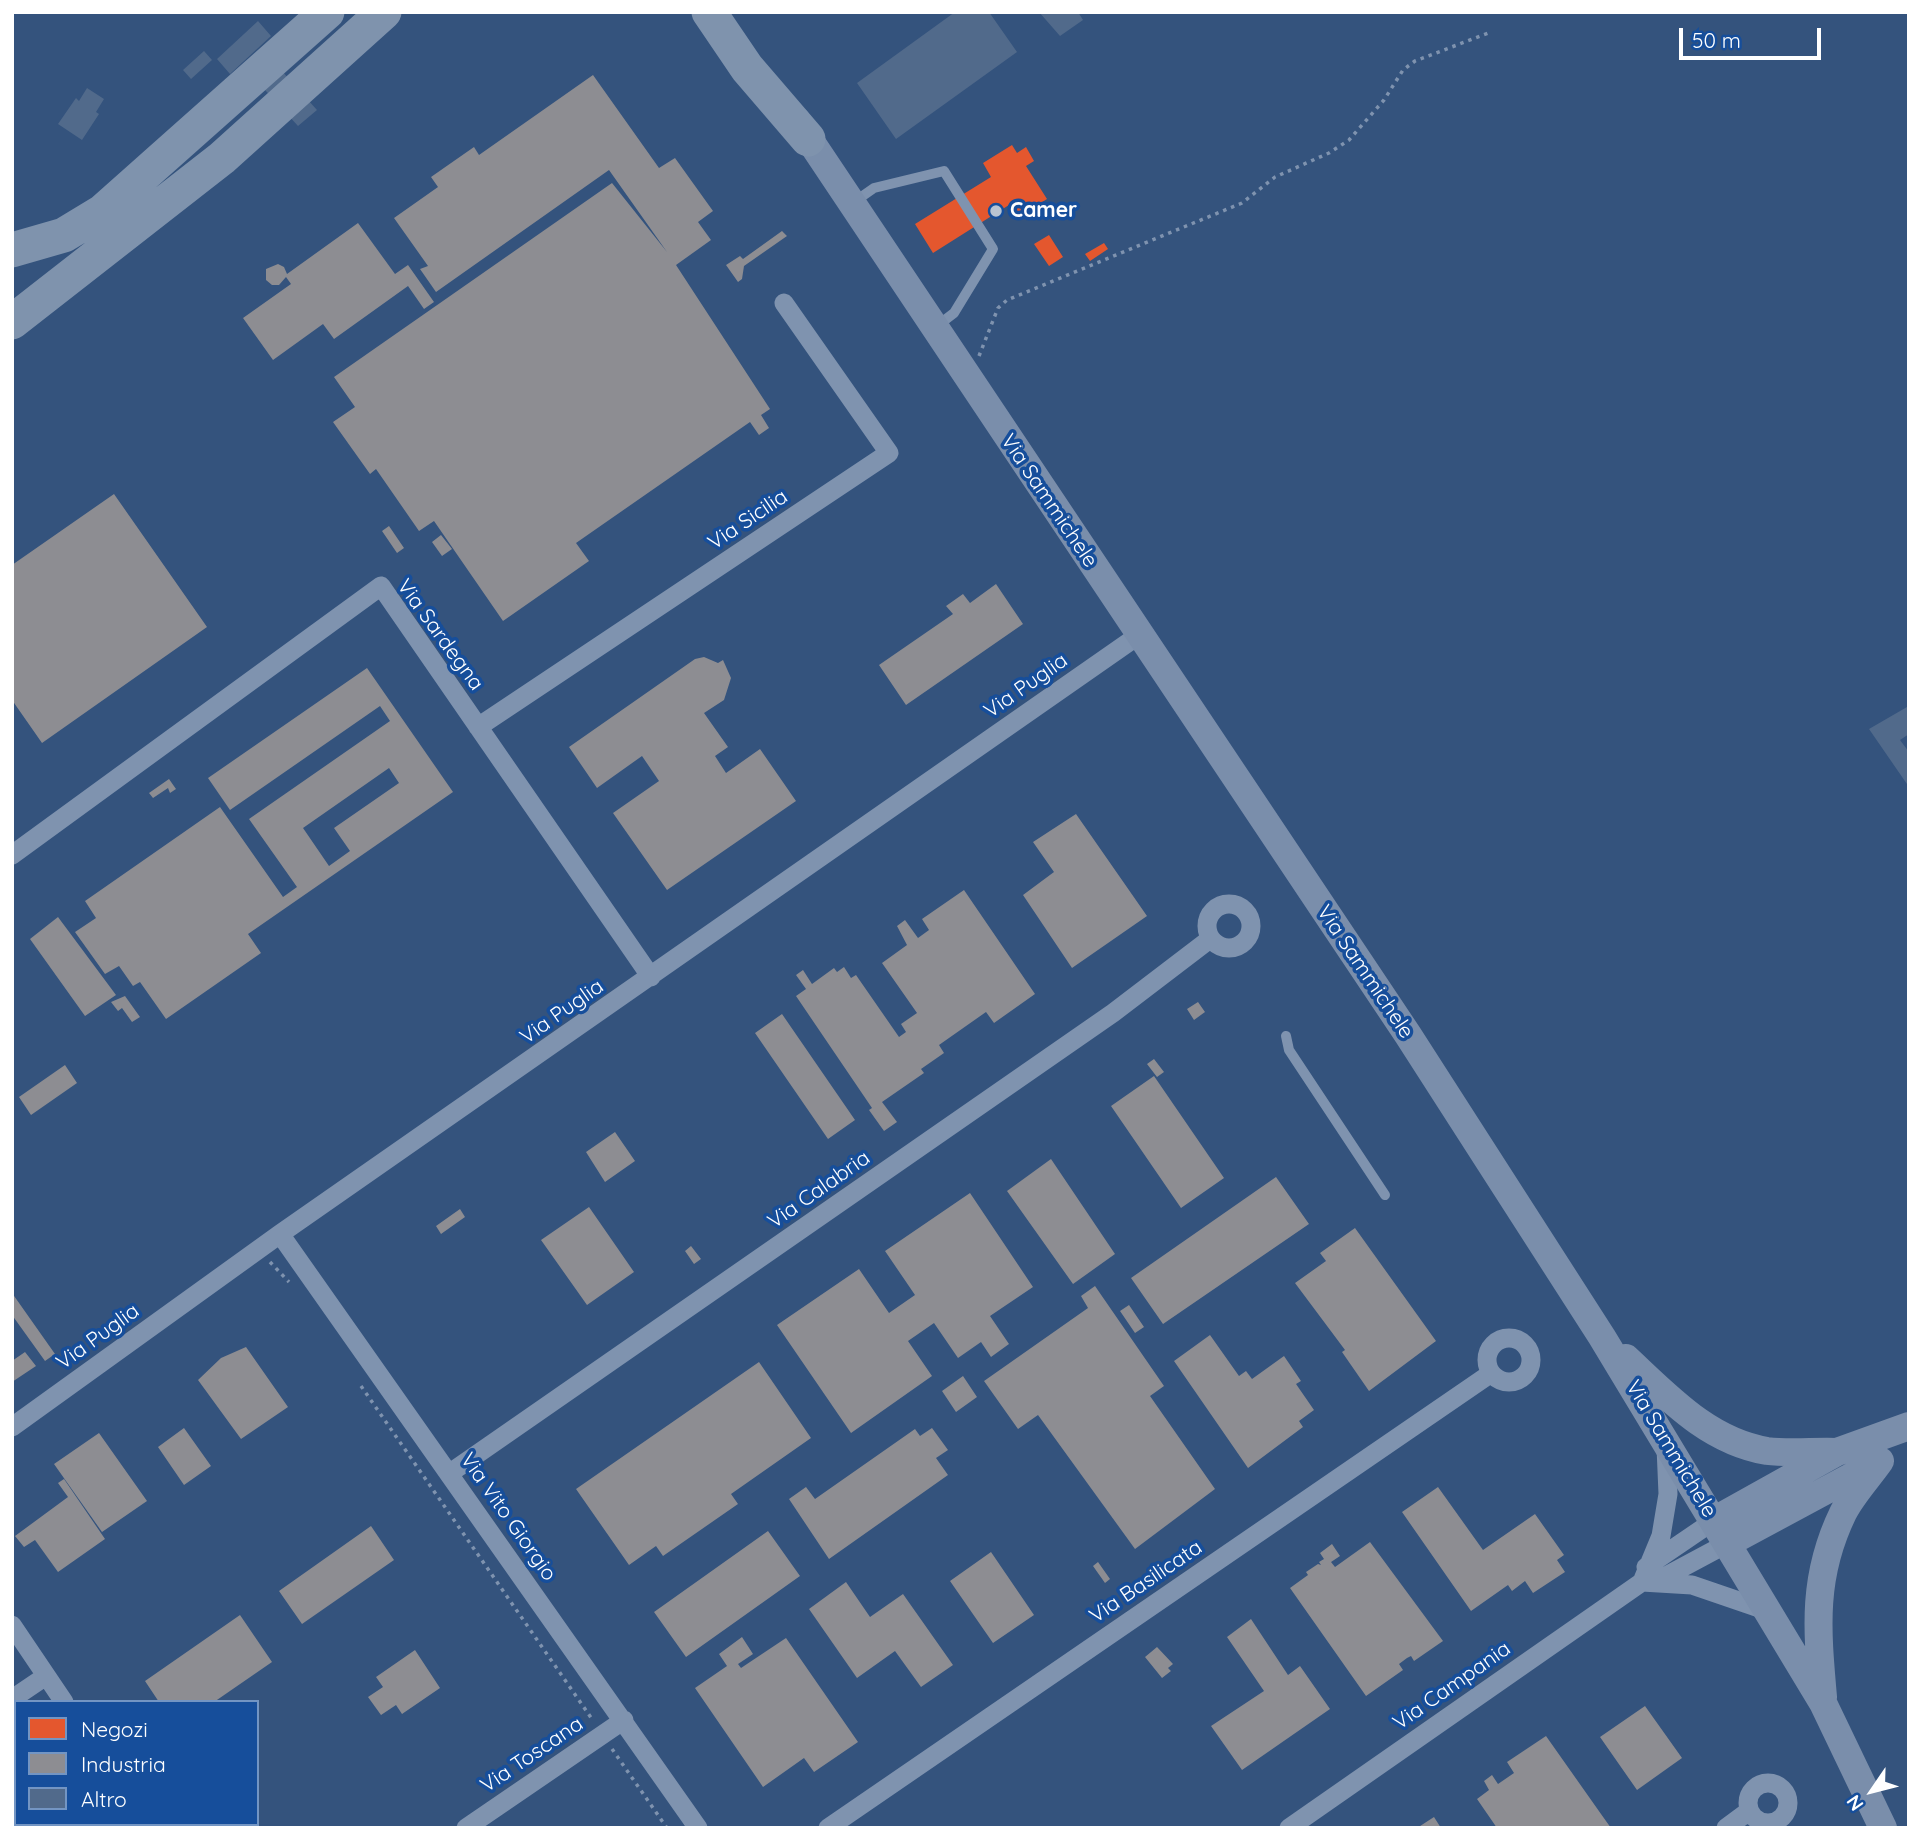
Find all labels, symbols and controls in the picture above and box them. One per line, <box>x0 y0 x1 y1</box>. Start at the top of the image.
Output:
scale bar <box>1683 14 1825 58</box>
text: 50 m <box>1692 27 1741 53</box>
place label: Camer <box>1010 198 1077 224</box>
marker: Camer <box>988 203 1004 219</box>
street label: Via Sammichele <box>995 430 1103 572</box>
street label: Via Sicilia <box>703 484 793 556</box>
street label: Via Sardegna <box>391 574 489 696</box>
street label: Via Puglia <box>979 648 1073 724</box>
street label: Via Sammichele <box>1311 901 1419 1043</box>
street label: Via Puglia <box>515 974 609 1050</box>
street label: Via Calabria <box>763 1146 875 1234</box>
street label: Via Puglia <box>52 1299 144 1375</box>
street label: Via Sammichele <box>1620 1376 1722 1522</box>
street label: Via Vito Giorgio <box>454 1448 562 1586</box>
street label: Via Basilicata <box>1085 1535 1207 1629</box>
street label: Via Campania <box>1389 1636 1515 1736</box>
legend <box>14 1700 259 1826</box>
street label: Via Toscana <box>476 1712 588 1798</box>
text: Negozi <box>81 1716 148 1742</box>
text: Industria <box>81 1751 166 1777</box>
north arrow <box>1837 1756 1907 1826</box>
text: Altro <box>81 1786 127 1812</box>
text: N <box>1841 1790 1869 1816</box>

